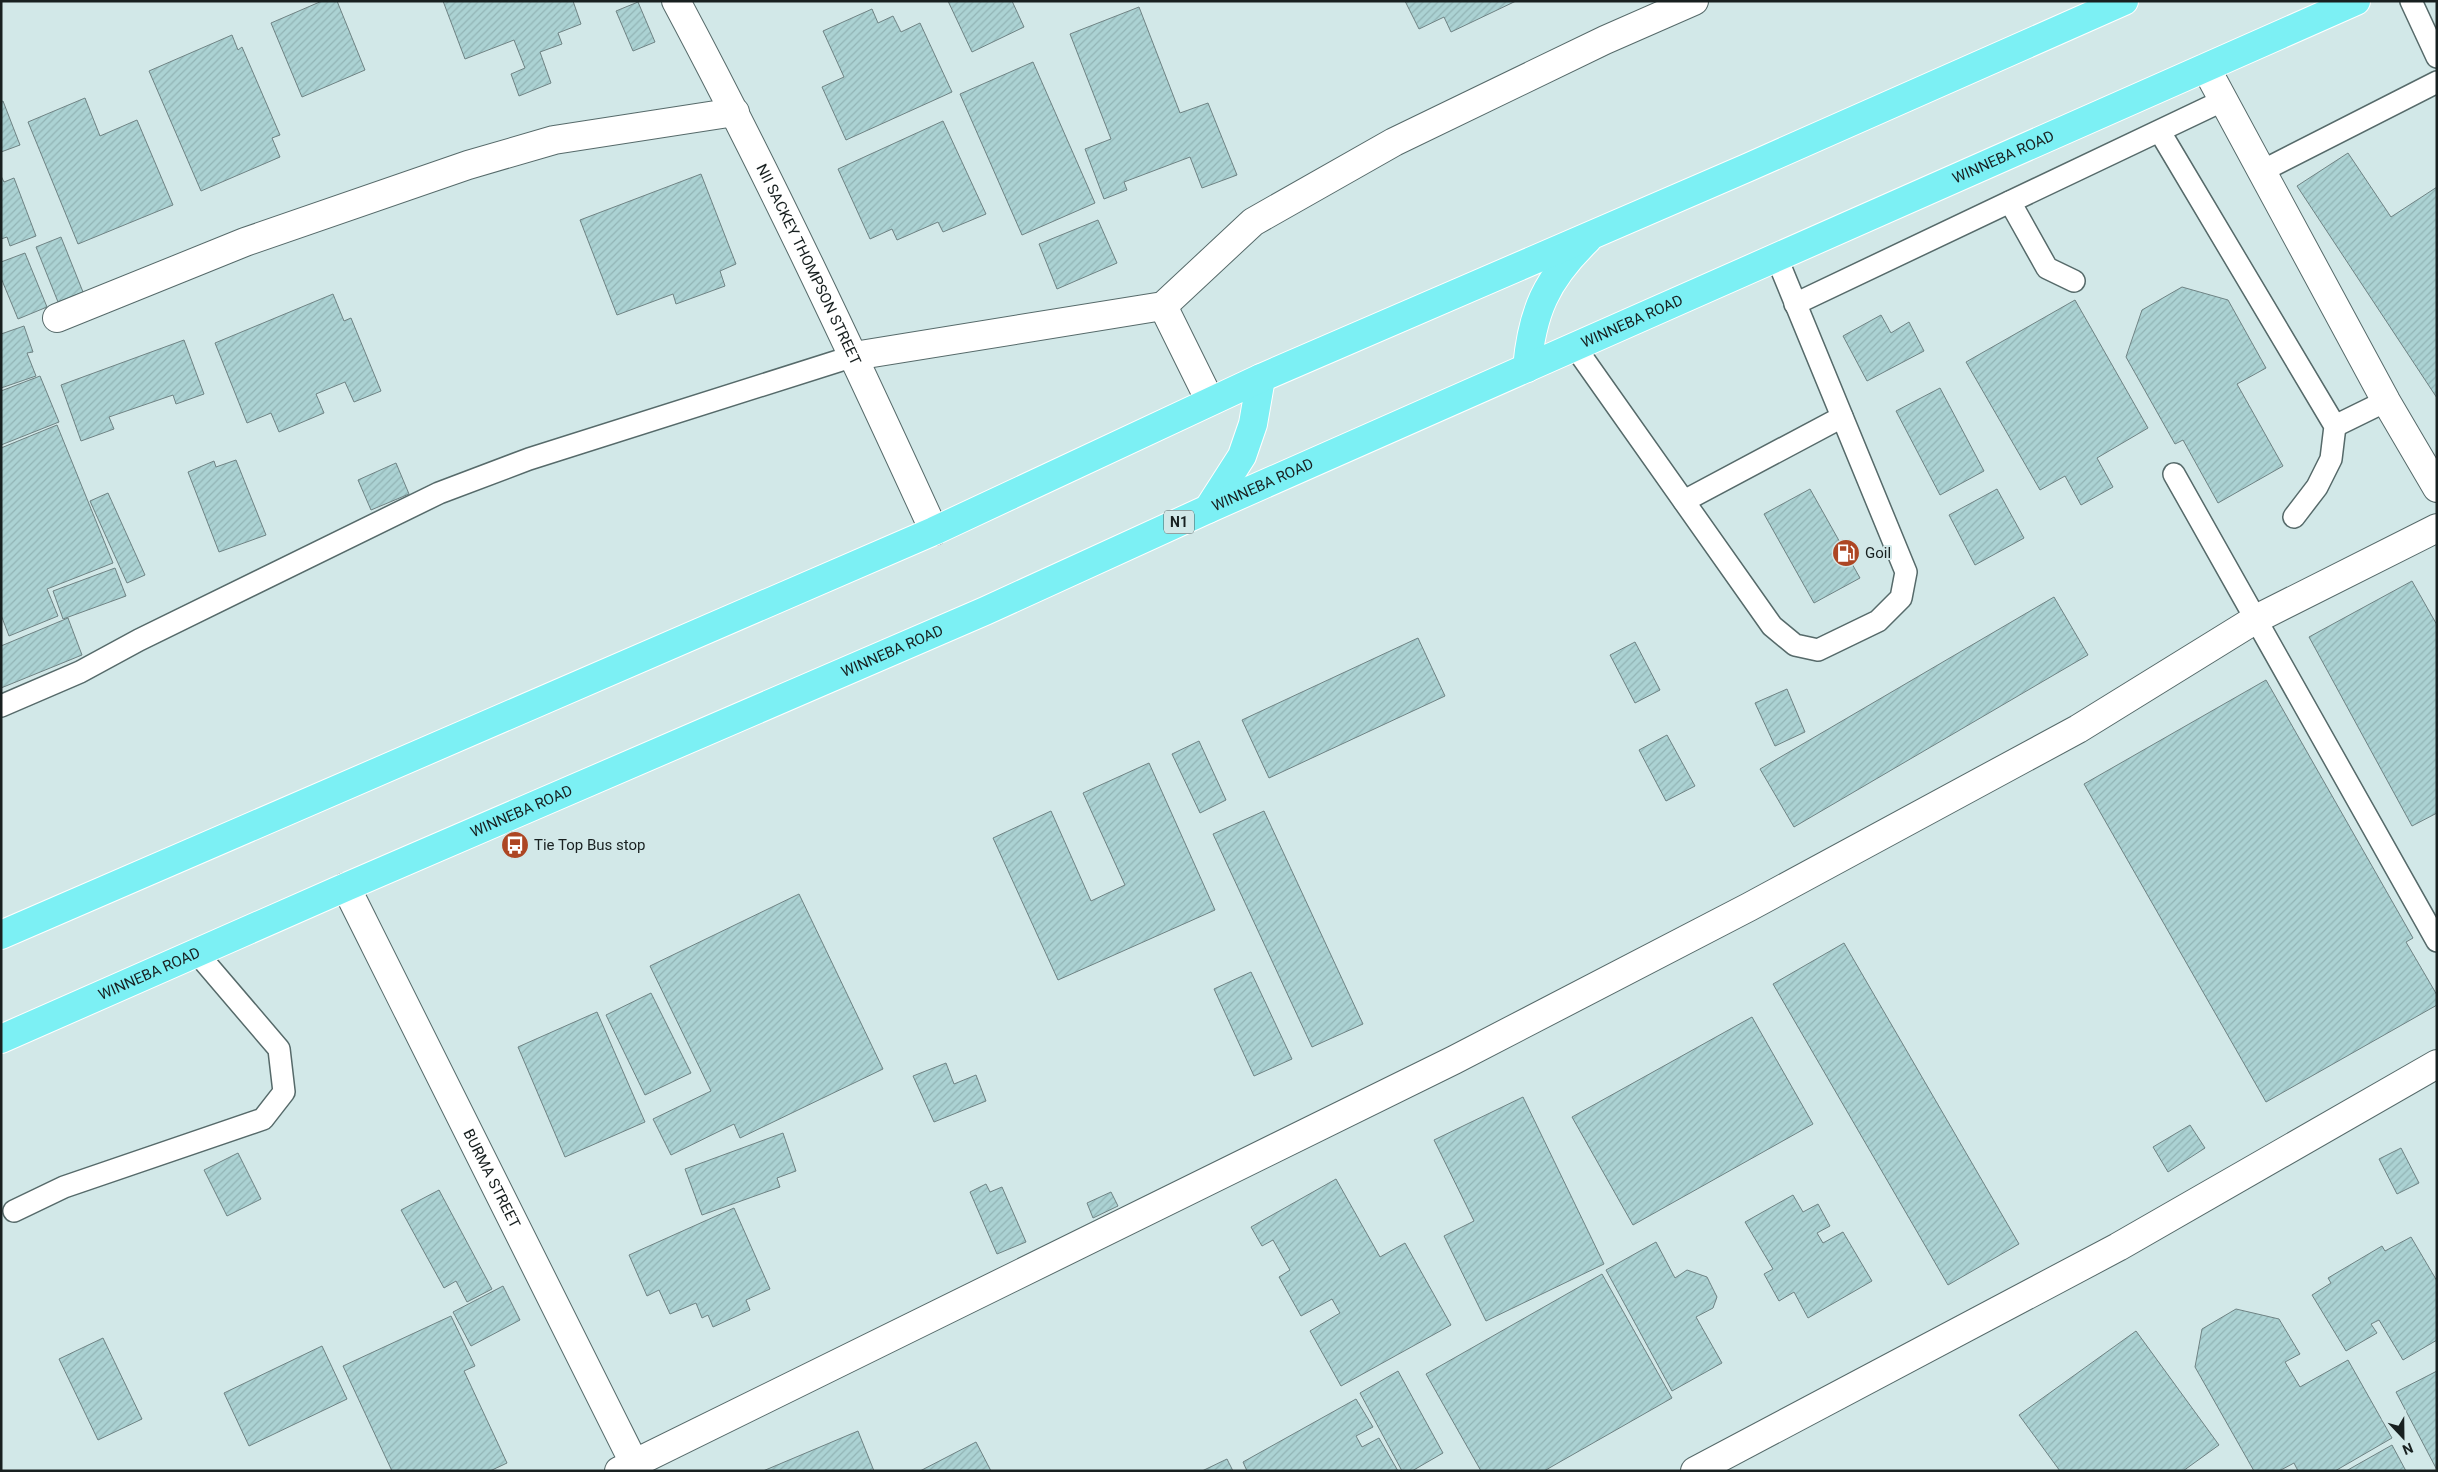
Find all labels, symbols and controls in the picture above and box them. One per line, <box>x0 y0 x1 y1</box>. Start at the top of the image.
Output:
street label: WINNEBA ROAD <box>1950 127 2057 187</box>
street label: NII SACKEY THOMPSON STREET <box>753 161 865 368</box>
street label: WINNEBA ROAD <box>1578 291 1686 352</box>
street label: WINNEBA ROAD <box>1209 454 1316 515</box>
road number: N1 <box>1164 511 1194 534</box>
fuel station icon: Goil <box>1831 538 1861 568</box>
place label: Goil <box>1865 544 1891 562</box>
street label: WINNEBA ROAD <box>838 621 946 681</box>
street label: WINNEBA ROAD <box>468 781 575 841</box>
bus stop icon: Tie Top Bus stop <box>500 830 530 860</box>
place label: Tie Top Bus stop <box>534 836 645 854</box>
street label: WINNEBA ROAD <box>96 943 203 1004</box>
street label: BURMA STREET <box>460 1126 524 1231</box>
north arrow <box>2378 1412 2428 1462</box>
text: N <box>2400 1440 2415 1458</box>

